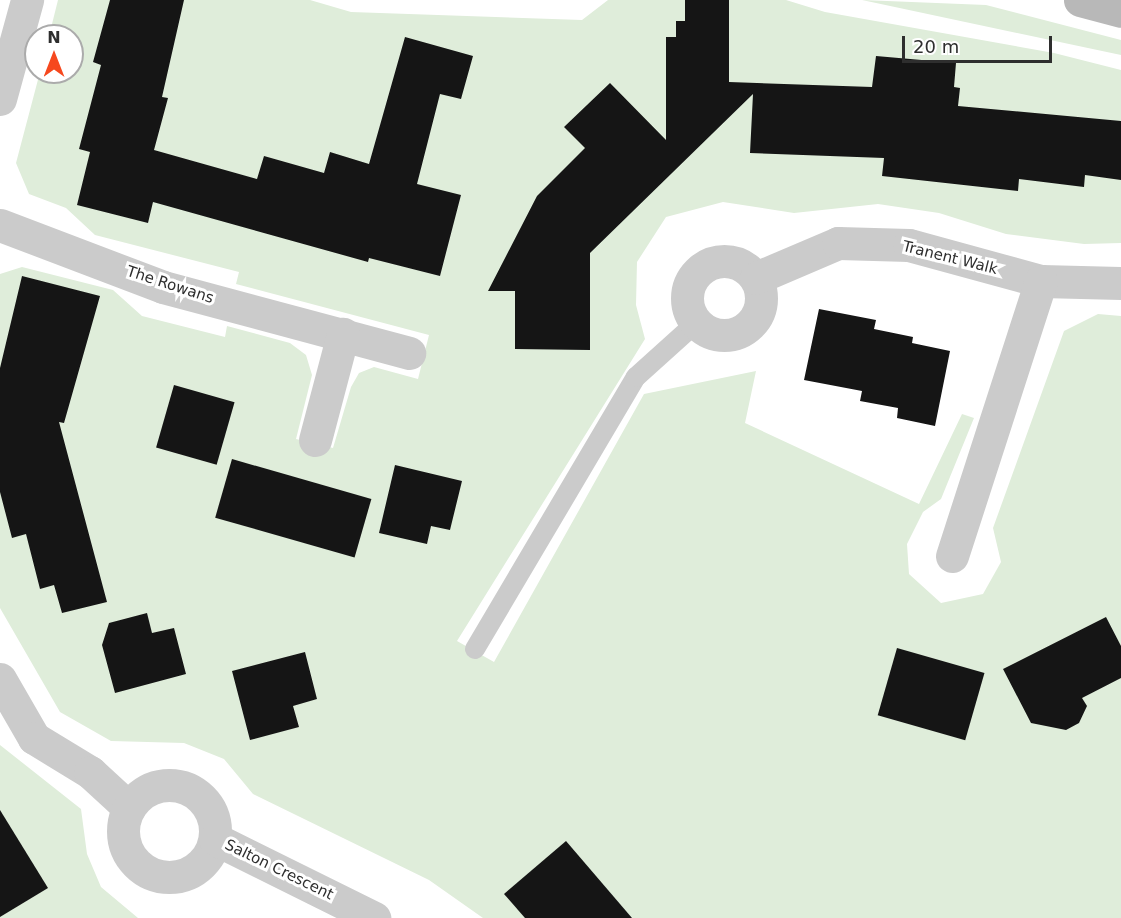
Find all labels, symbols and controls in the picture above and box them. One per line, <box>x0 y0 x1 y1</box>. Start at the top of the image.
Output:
north arrow <box>24 24 84 84</box>
scale bar <box>905 24 1055 62</box>
text: N <box>47 28 61 47</box>
text: 20 m <box>913 36 959 57</box>
street label: Tranent Walk <box>901 238 999 278</box>
street label: The Rowans <box>124 262 216 308</box>
street label: Salton Crescent <box>222 836 336 904</box>

